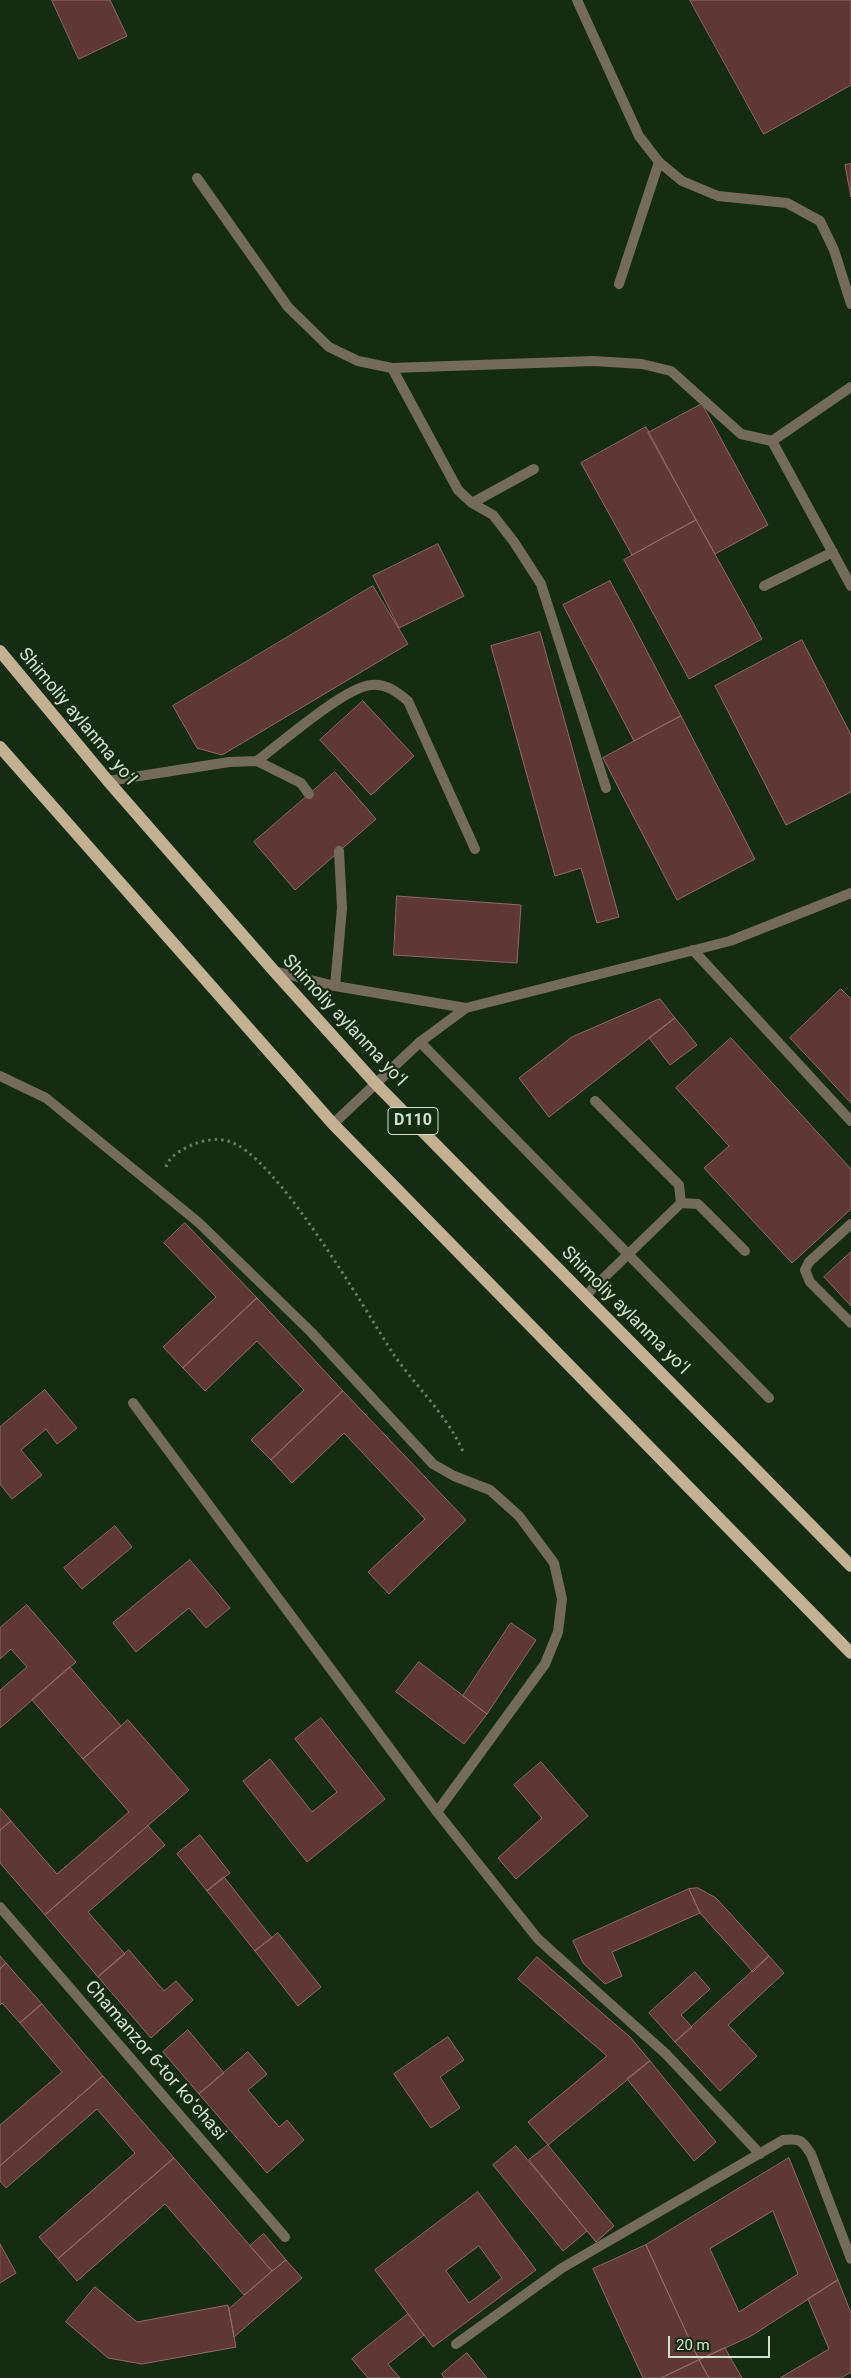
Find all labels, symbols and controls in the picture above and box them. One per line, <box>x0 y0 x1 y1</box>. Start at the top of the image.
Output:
street label: Shimoliy aylanma yoʻl <box>13 644 141 790</box>
street label: Shimoliy aylanma yoʻl <box>277 951 411 1091</box>
road number: D110 <box>388 1108 438 1134</box>
street label: Shimoliy aylanma yoʻl <box>557 1243 693 1379</box>
street label: Chamanzor 6-tor koʻchasi <box>80 1977 230 2145</box>
scale bar <box>671 2326 774 2358</box>
text: 20 m <box>676 2336 710 2354</box>

